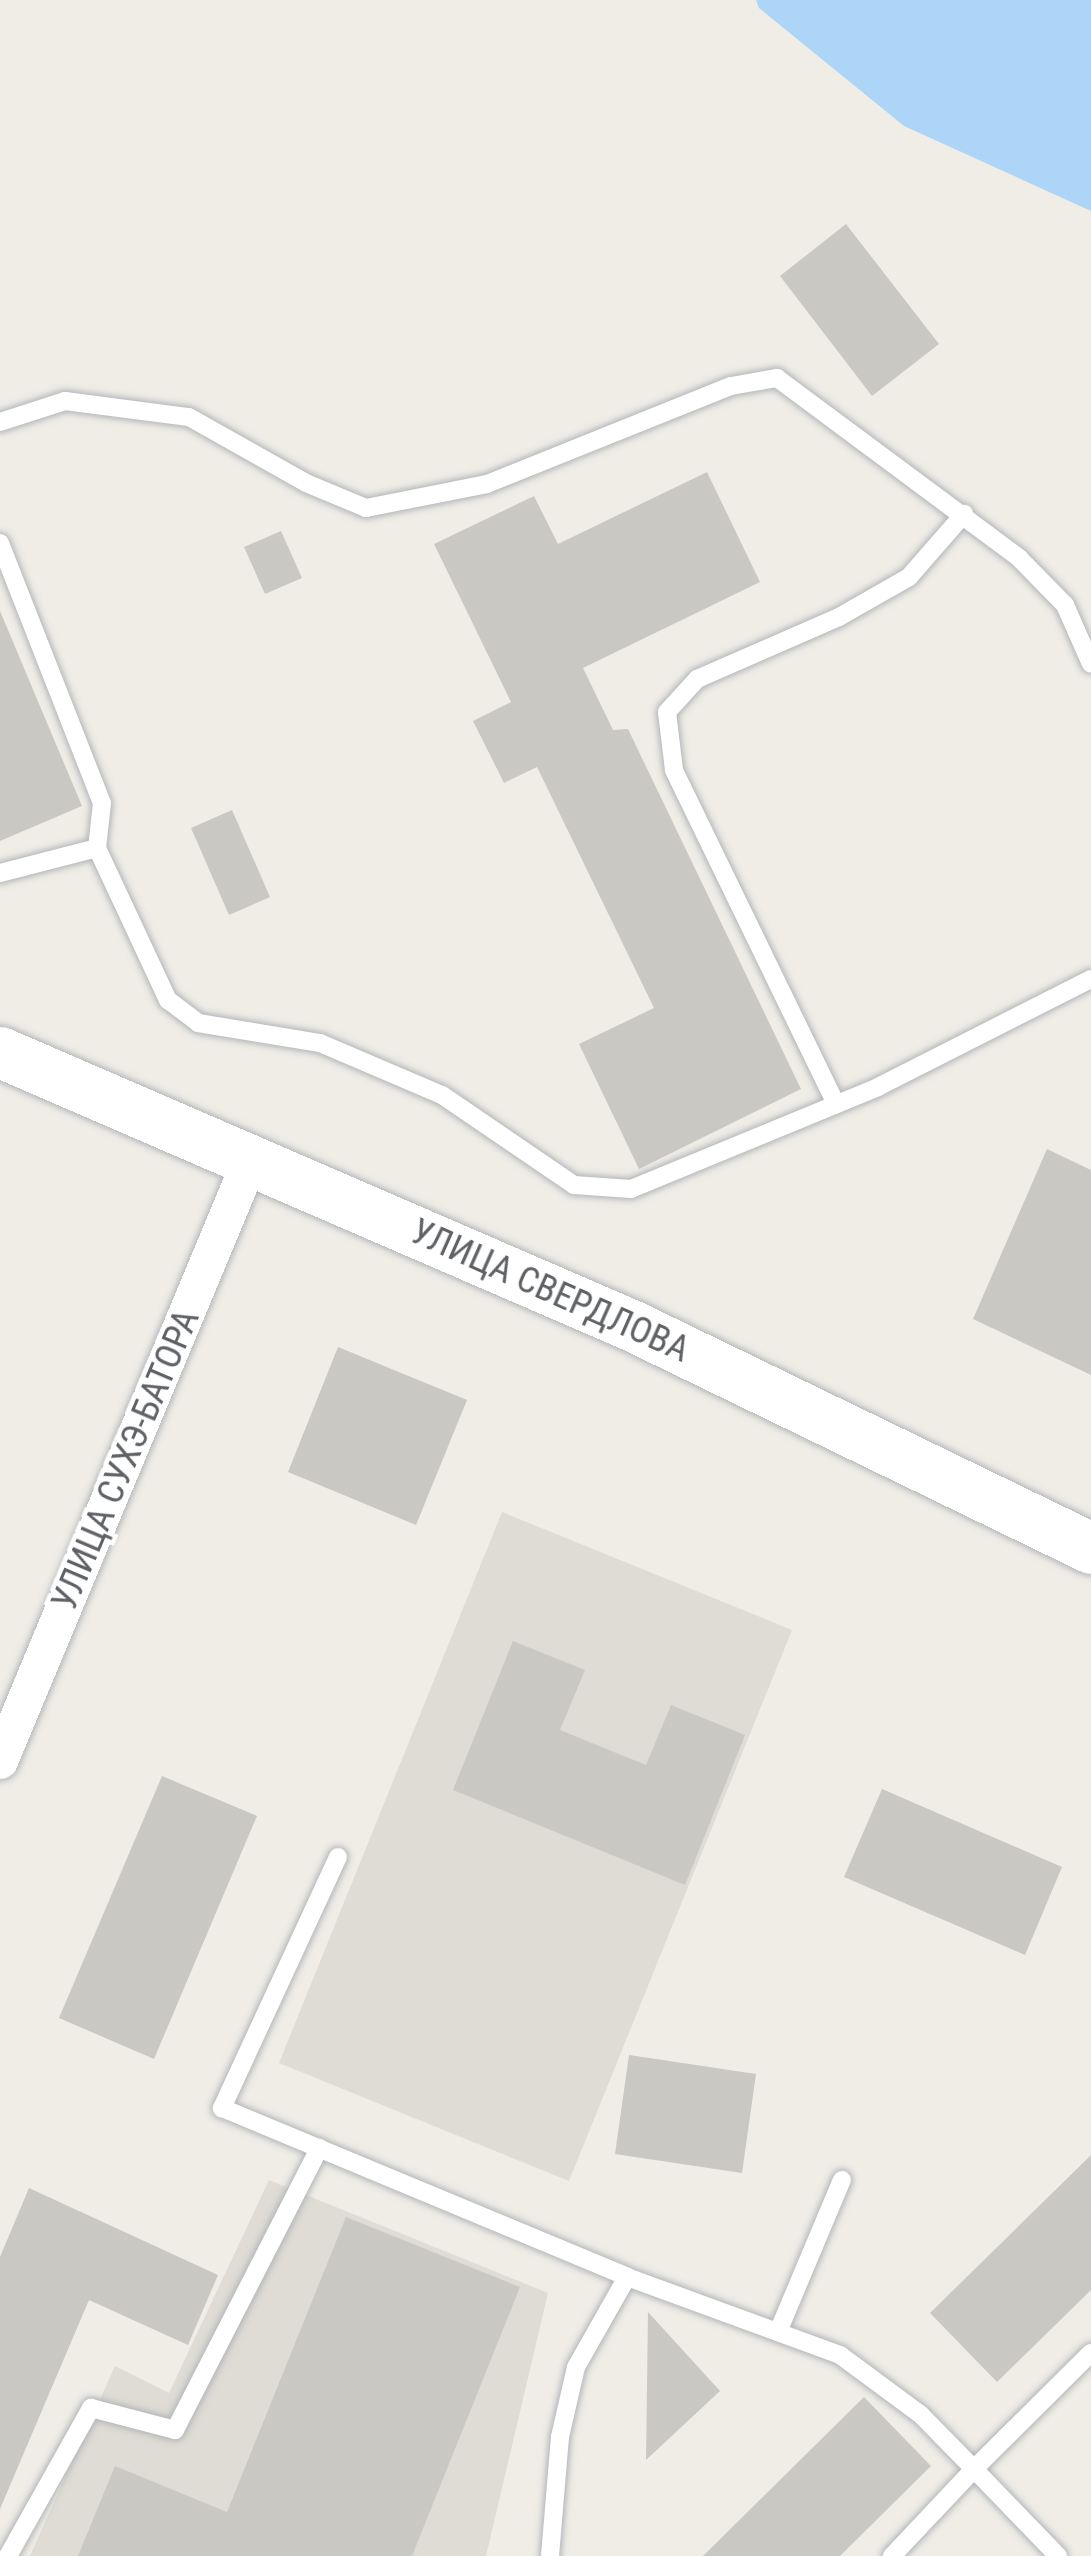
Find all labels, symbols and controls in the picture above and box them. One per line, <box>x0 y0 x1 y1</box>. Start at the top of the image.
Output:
street label: УЛИЦА СВЕРДЛОВА <box>404 1210 696 1372</box>
street label: УЛИЦА СУХЭ-БАТОРА <box>43 1303 209 1617</box>

